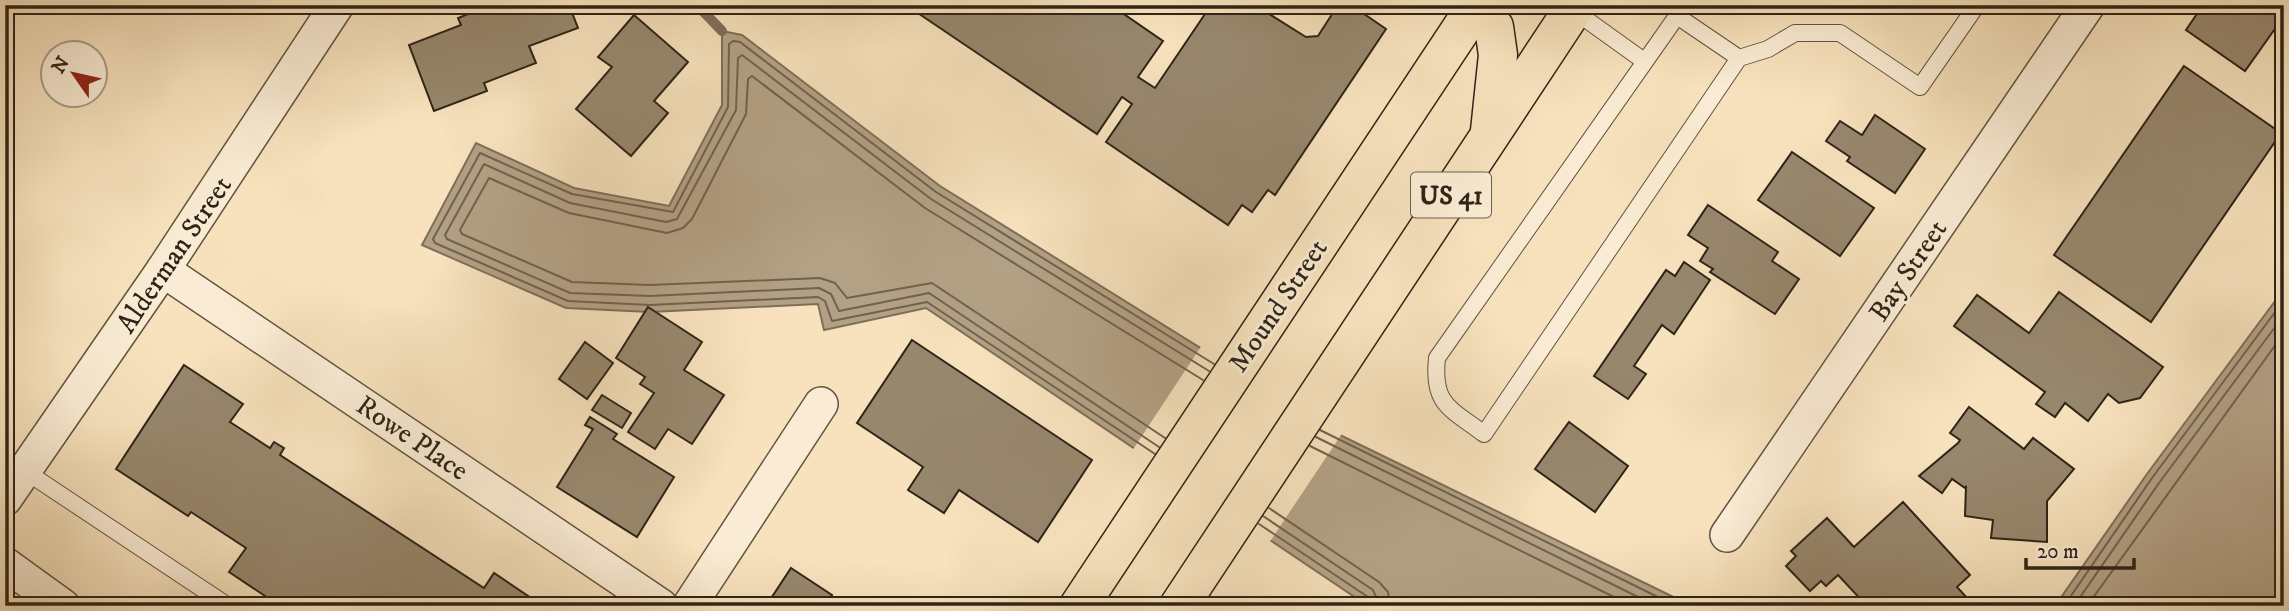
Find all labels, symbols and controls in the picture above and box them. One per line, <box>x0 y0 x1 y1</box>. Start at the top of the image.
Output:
north arrow <box>38 38 108 108</box>
text: N <box>47 52 75 78</box>
street label: Alderman Street <box>109 170 240 340</box>
road number: US 41 <box>1411 172 1491 218</box>
street label: Bay Street <box>1862 213 1955 328</box>
street label: Mound Street <box>1221 233 1336 379</box>
street label: Rowe Place <box>349 388 475 488</box>
scale bar <box>2026 527 2135 571</box>
text: 20 m <box>2037 539 2079 565</box>

